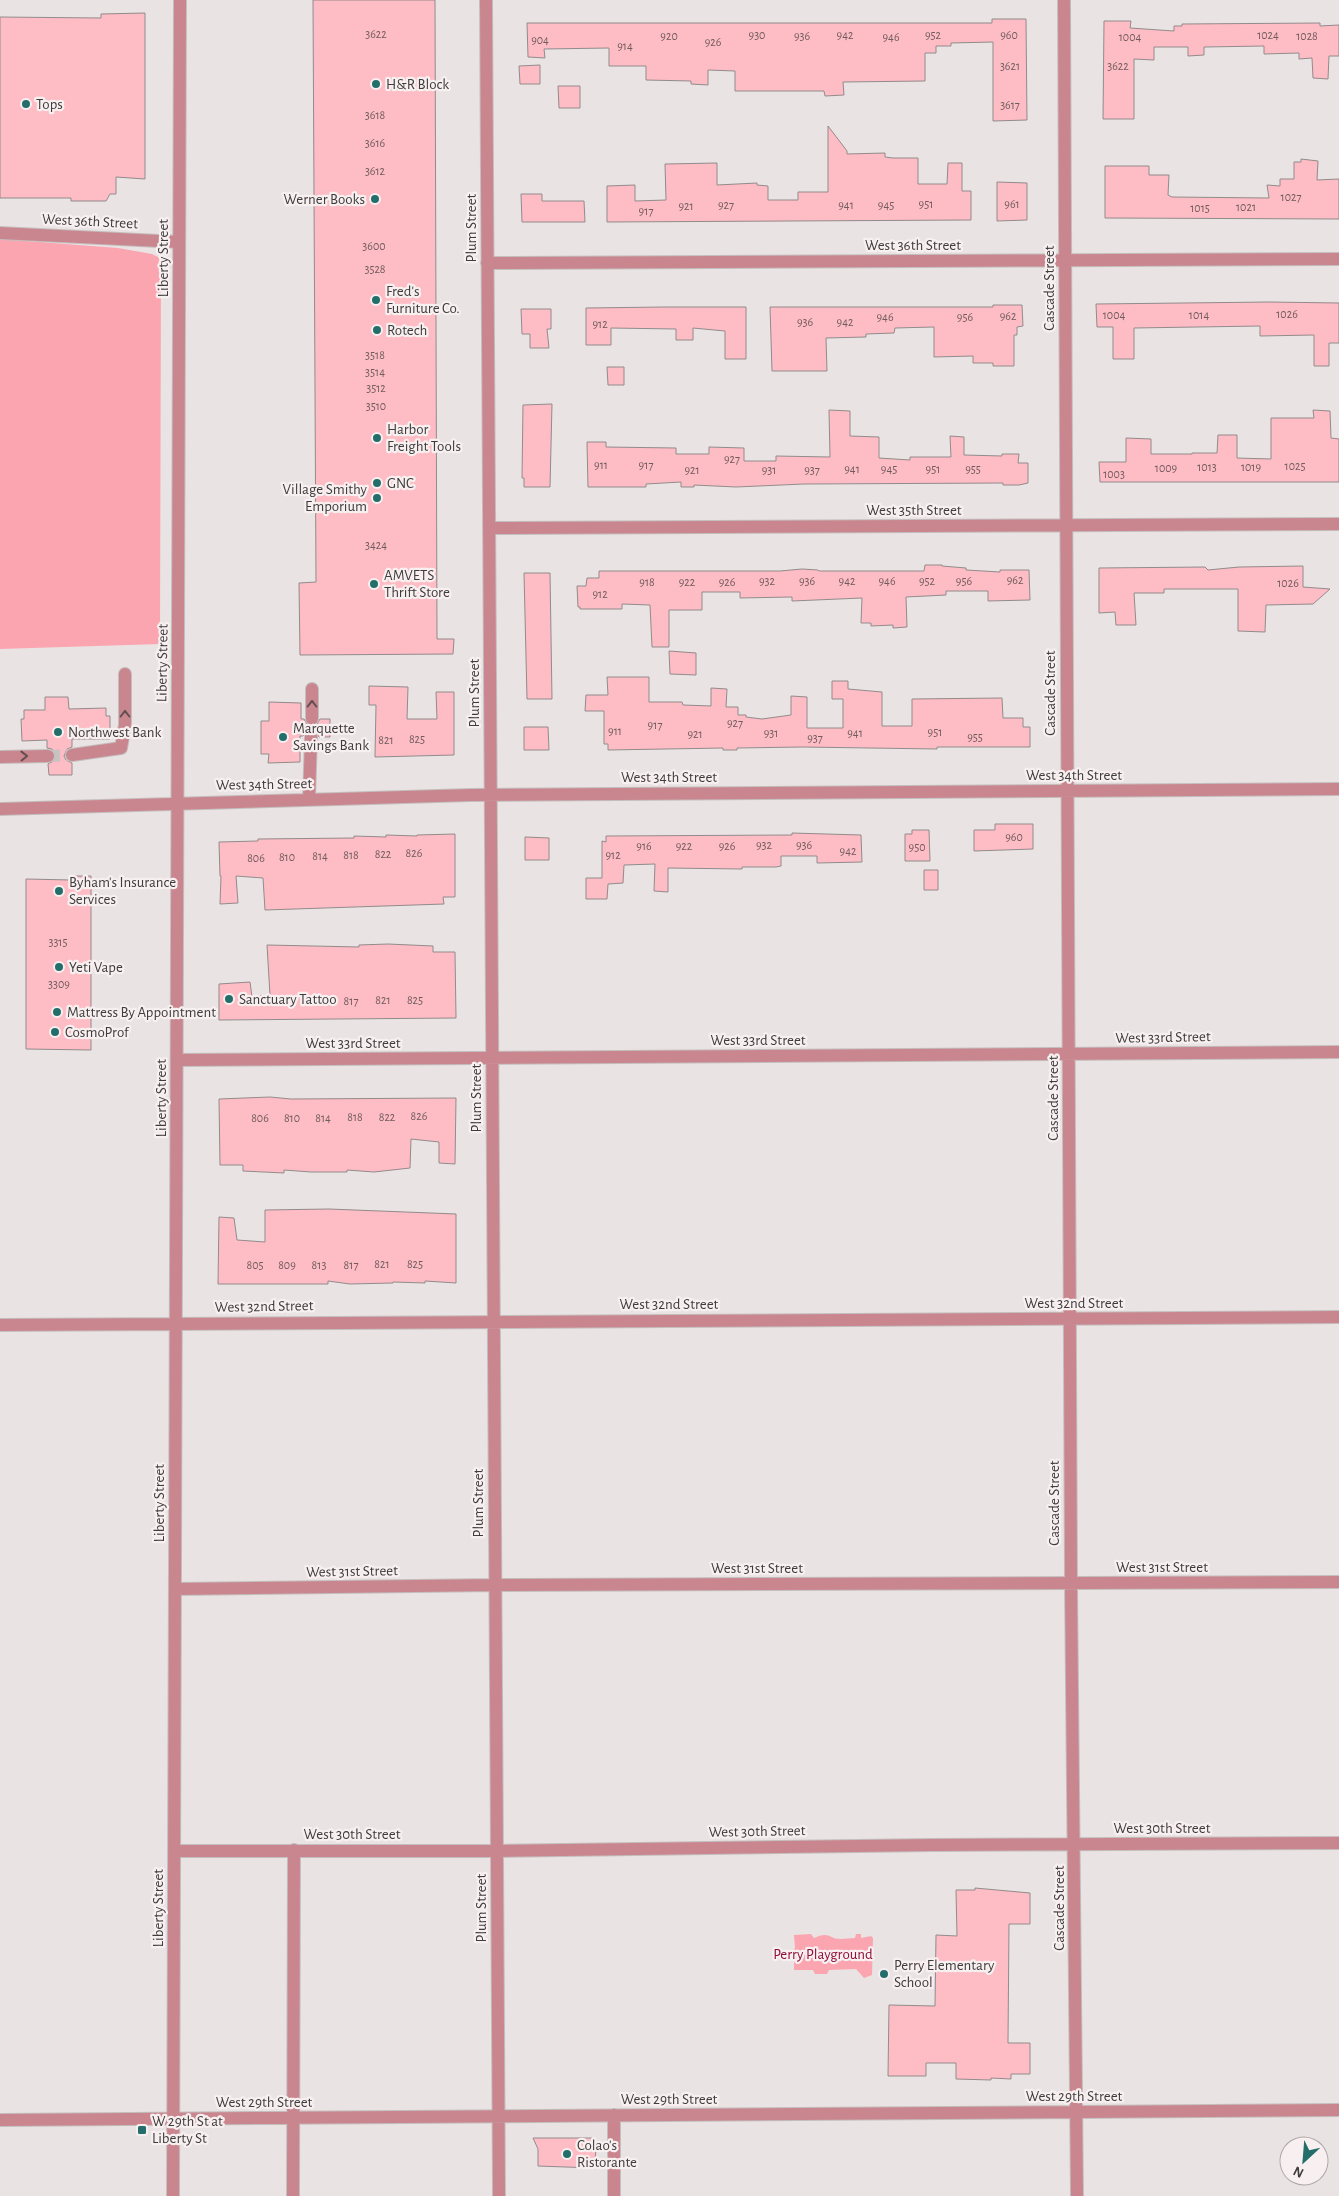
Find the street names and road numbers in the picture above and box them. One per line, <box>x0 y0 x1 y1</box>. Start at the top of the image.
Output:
street label: Plum Street <box>464 193 479 262</box>
street label: West 36th Street <box>42 211 139 232</box>
street label: Liberty Street <box>156 219 171 297</box>
street label: West 36th Street <box>865 238 961 253</box>
street label: Cascade Street <box>1042 245 1057 331</box>
street label: West 35th Street <box>866 503 962 518</box>
street label: Liberty Street <box>154 624 171 702</box>
street label: Cascade Street <box>1043 650 1058 736</box>
street label: Plum Street <box>467 658 482 727</box>
street label: West 34th Street <box>1026 768 1122 783</box>
street label: West 34th Street <box>621 770 717 785</box>
street label: West 34th Street <box>216 776 312 793</box>
street label: West 33rd Street <box>1115 1029 1211 1046</box>
street label: West 33rd Street <box>710 1033 806 1048</box>
street label: West 33rd Street <box>305 1036 401 1051</box>
street label: Cascade Street <box>1046 1055 1061 1141</box>
street label: Liberty Street <box>154 1059 169 1137</box>
street label: Plum Street <box>469 1063 484 1132</box>
street label: West 32nd Street <box>1025 1296 1124 1311</box>
street label: West 32nd Street <box>620 1297 719 1312</box>
street label: West 32nd Street <box>215 1298 314 1315</box>
street label: Cascade Street <box>1047 1460 1062 1546</box>
street label: Liberty Street <box>152 1464 167 1542</box>
street label: Plum Street <box>471 1468 486 1537</box>
street label: West 31st Street <box>1116 1560 1208 1575</box>
street label: West 31st Street <box>711 1561 803 1576</box>
street label: West 31st Street <box>306 1563 398 1580</box>
street label: West 30th Street <box>1114 1821 1211 1836</box>
street label: West 30th Street <box>708 1823 806 1840</box>
street label: West 30th Street <box>304 1827 401 1842</box>
street label: Cascade Street <box>1052 1865 1067 1951</box>
street label: Liberty Street <box>151 1869 166 1947</box>
street label: Plum Street <box>474 1873 489 1942</box>
street label: West 29th Street <box>1026 2089 1123 2104</box>
street label: West 29th Street <box>621 2092 718 2107</box>
street label: West 29th Street <box>216 2095 313 2110</box>

